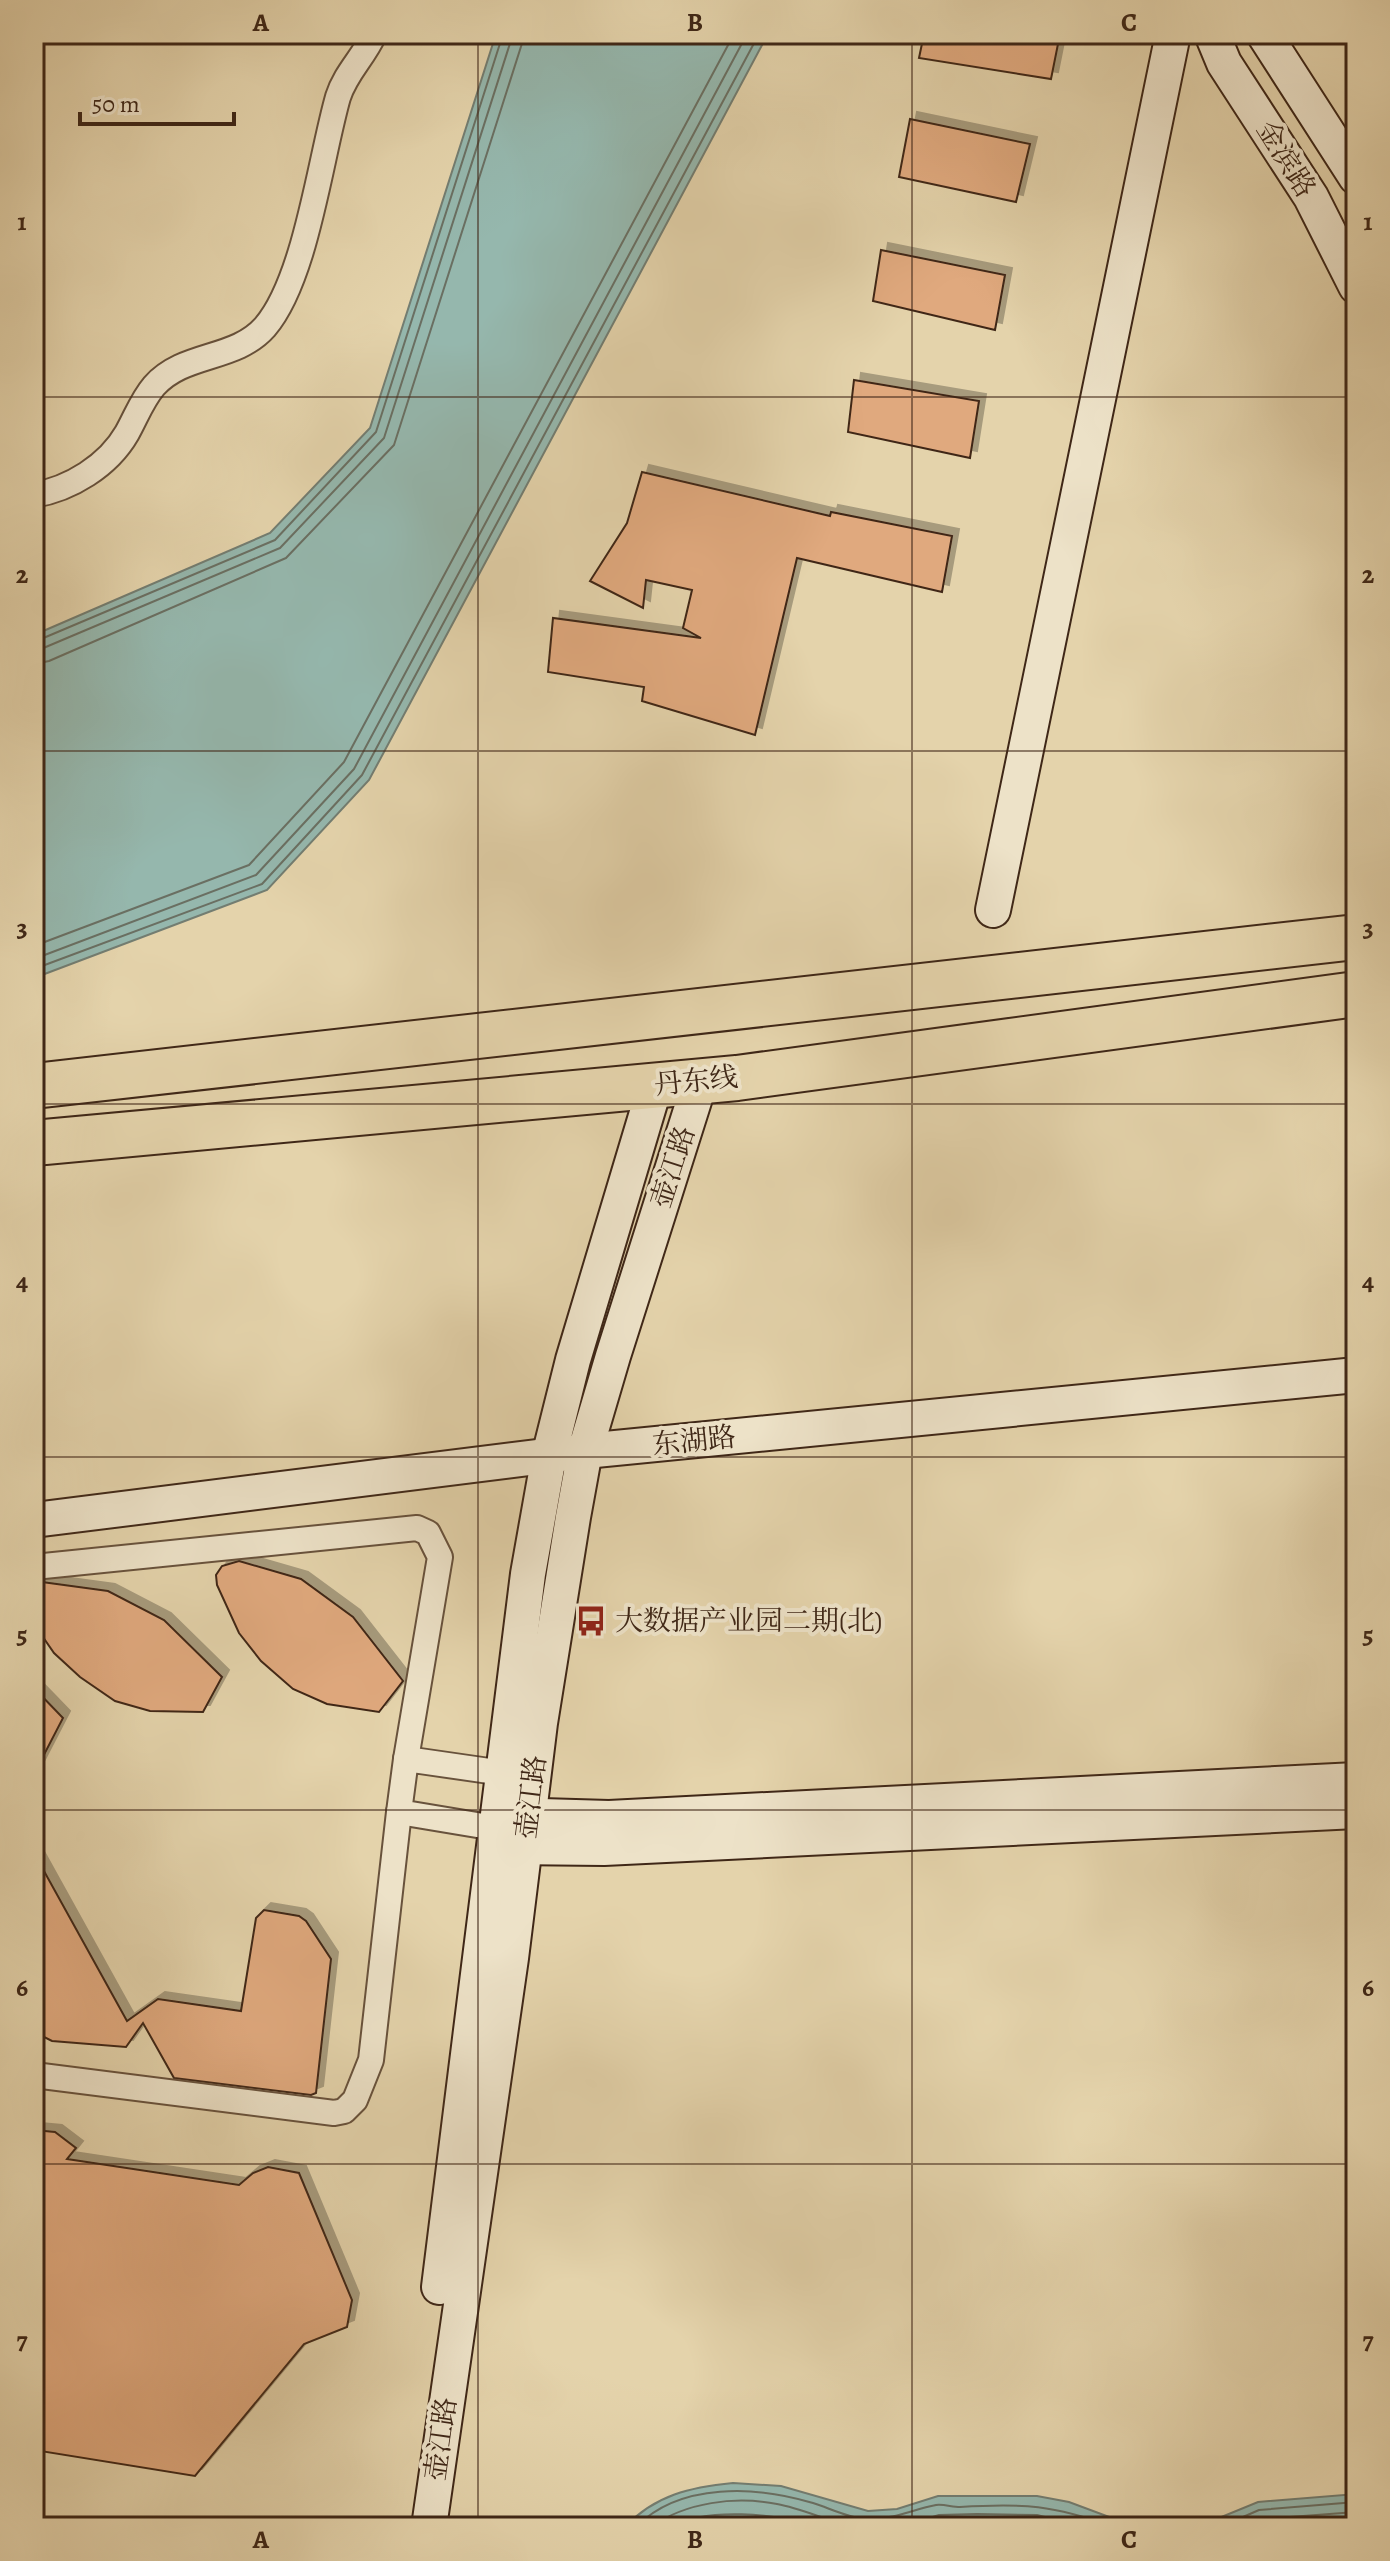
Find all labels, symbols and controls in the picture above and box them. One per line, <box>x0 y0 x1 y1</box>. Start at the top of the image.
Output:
text: A <box>252 5 270 40</box>
text: B <box>687 5 703 40</box>
text: C <box>1121 5 1137 40</box>
scale bar <box>80 76 234 126</box>
text: 50 m <box>92 88 140 120</box>
street label: 金滨路 <box>1248 113 1324 205</box>
text: 1 <box>17 204 27 239</box>
text: 1 <box>1363 204 1373 239</box>
text: 2 <box>16 557 29 592</box>
text: 2 <box>1362 557 1375 592</box>
text: 3 <box>16 910 28 945</box>
text: 3 <box>1362 910 1374 945</box>
street label: 丹东线 <box>652 1058 740 1104</box>
street label: 壶江路 <box>642 1121 704 1213</box>
text: 4 <box>16 1264 28 1299</box>
text: 4 <box>1362 1264 1374 1299</box>
street label: 东湖路 <box>650 1418 738 1464</box>
place label: 大数据产业园二期(北) <box>615 1602 882 1640</box>
bus stop icon: 大数据产业园二期(北) <box>574 1604 608 1638</box>
text: 5 <box>16 1617 28 1652</box>
text: 5 <box>1362 1617 1374 1652</box>
street label: 壶江路 <box>507 1753 555 1841</box>
text: 6 <box>16 1970 28 2005</box>
text: 6 <box>1362 1970 1374 2005</box>
text: 7 <box>16 2323 28 2358</box>
text: 7 <box>1362 2323 1374 2358</box>
street label: 壶江路 <box>416 2395 466 2483</box>
text: A <box>252 2522 270 2557</box>
text: B <box>687 2522 703 2557</box>
text: C <box>1121 2522 1137 2557</box>

